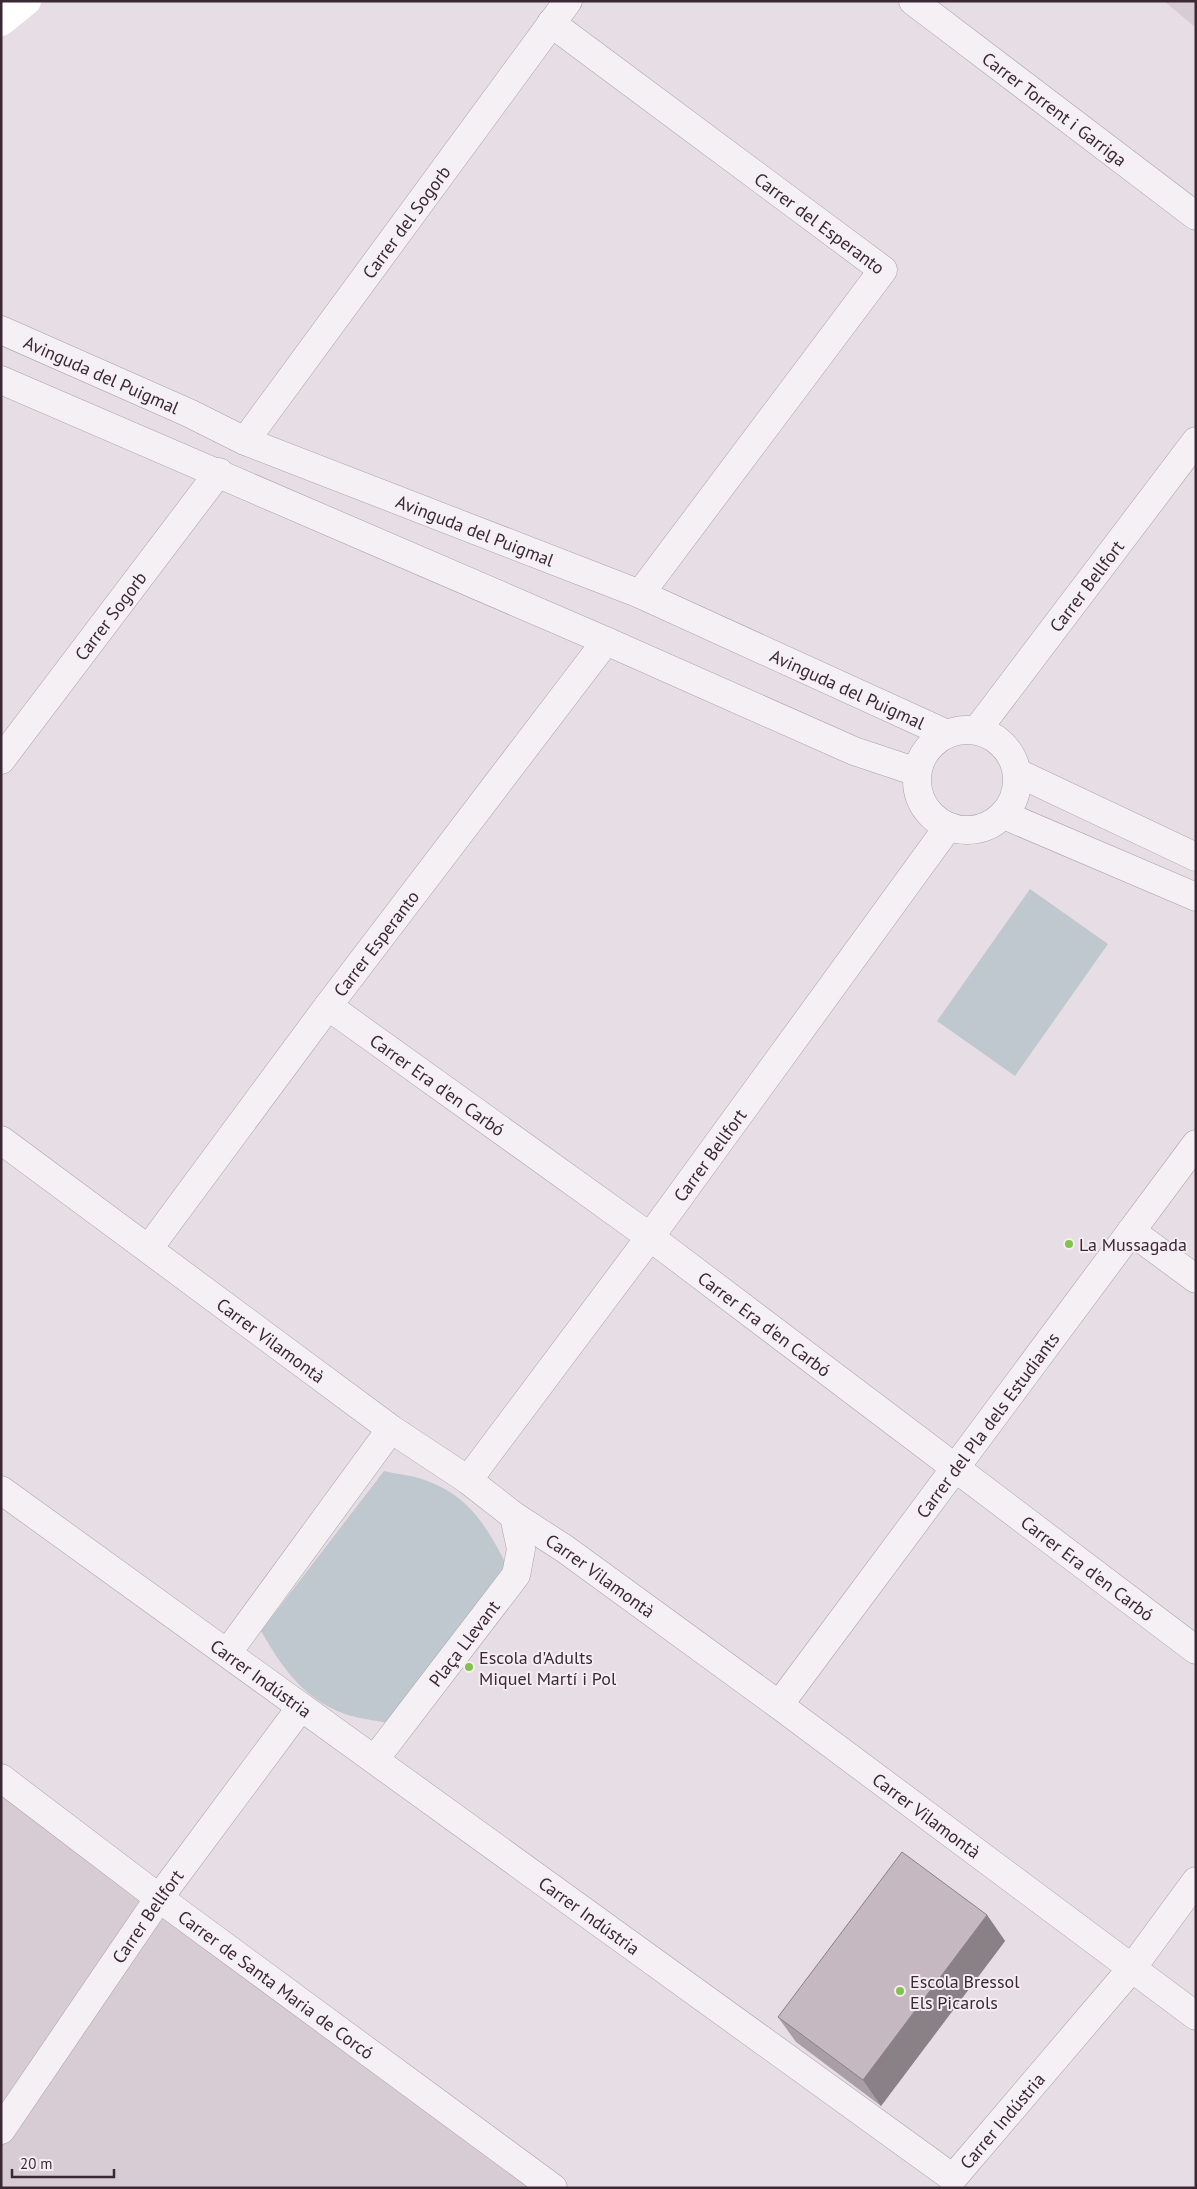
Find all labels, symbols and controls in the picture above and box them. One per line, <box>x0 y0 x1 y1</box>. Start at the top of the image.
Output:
street label: Carrer Torrent i Garriga <box>978 46 1132 171</box>
street label: Carrer del Sogorb <box>357 161 455 283</box>
street label: Carrer del Esperanto <box>750 167 890 279</box>
street label: Avinguda del Puigmal <box>20 330 184 419</box>
street label: Avinguda del Puigmal <box>393 489 558 571</box>
street label: Carrer Bellfort <box>1044 535 1129 636</box>
street label: Carrer Sogorb <box>69 567 151 665</box>
street label: Avinguda del Puigmal <box>767 644 929 734</box>
street label: Carrer Esperanto <box>328 885 424 1001</box>
street label: Carrer Era d'en Carbó <box>366 1028 510 1141</box>
street label: Carrer Bellfort <box>668 1104 751 1206</box>
place label: La Mussagada <box>1079 1233 1187 1256</box>
marker: La Mussagada <box>1063 1238 1075 1250</box>
street label: Carrer Era d'en Carbó <box>694 1266 836 1381</box>
street label: Carrer Vilamontà <box>212 1292 330 1388</box>
street label: Carrer del Pla dels Estudiants <box>911 1327 1064 1522</box>
street label: Carrer Era d'en Carbó <box>1017 1510 1159 1626</box>
street label: Carrer Vilamontà <box>542 1528 660 1622</box>
street label: Plaça Llevant <box>423 1595 504 1691</box>
street label: Carrer Indústria <box>206 1634 316 1722</box>
place label: Escola d'Adults Miquel Martí i Pol <box>479 1646 617 1690</box>
marker: Escola d'Adults Miquel Martí i Pol <box>463 1661 475 1673</box>
street label: Carrer Vilamontà <box>868 1767 985 1863</box>
street label: Carrer Bellfort <box>106 1865 188 1968</box>
street label: Carrer Indústria <box>534 1871 645 1960</box>
street label: Carrer de Santa Maria de Corcó <box>174 1905 379 2064</box>
place label: Escola Bressol Els Picarols <box>910 1970 1020 2014</box>
marker: Escola Bressol Els Picarols <box>894 1985 906 1997</box>
street label: Carrer Indústria <box>954 2068 1049 2173</box>
scale bar <box>12 2146 115 2178</box>
text: 20 m <box>20 2154 53 2173</box>

